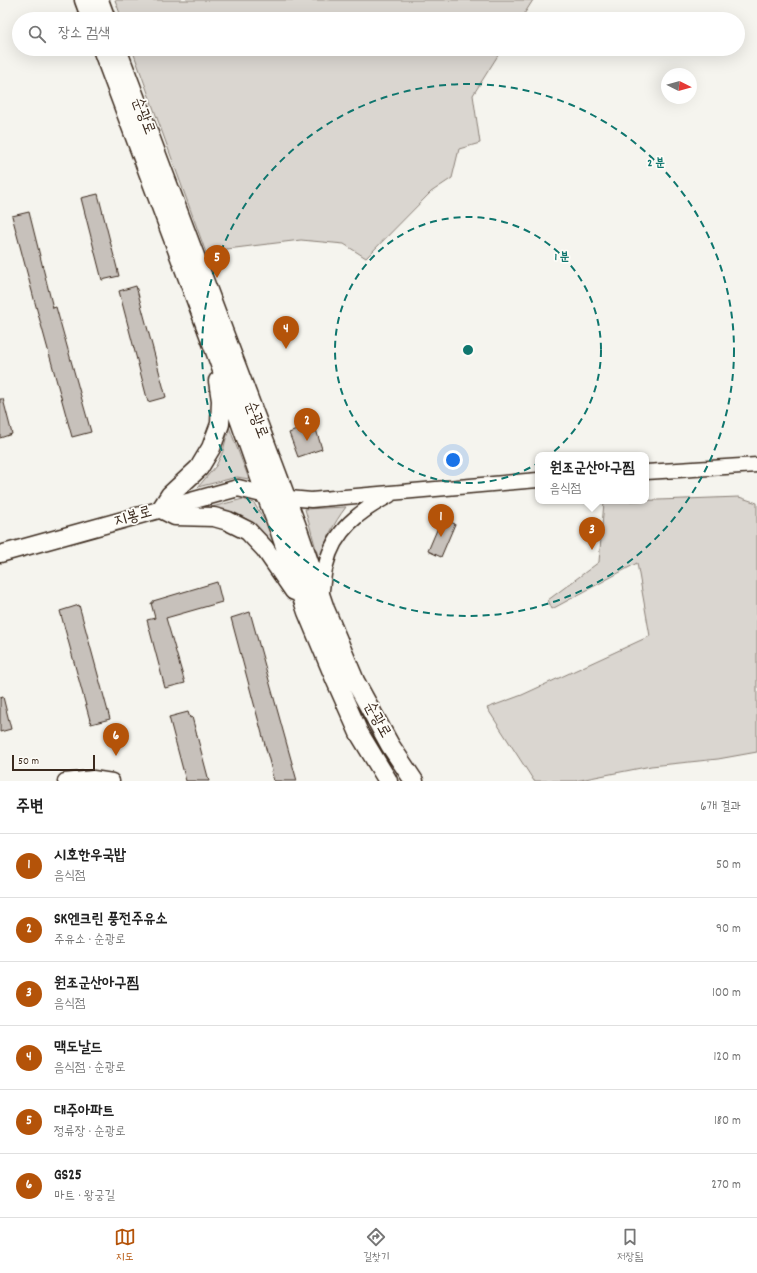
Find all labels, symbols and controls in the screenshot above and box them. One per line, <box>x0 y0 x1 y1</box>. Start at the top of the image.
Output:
search box <box>12 12 745 56</box>
icon: search <box>26 23 48 45</box>
text: 장소 검색 <box>58 23 110 45</box>
north arrow <box>661 68 697 104</box>
street label: 순광로 <box>125 94 161 138</box>
text: 2 분 <box>647 155 665 172</box>
pin: 5 <box>204 245 230 278</box>
text: 1 분 <box>554 249 570 266</box>
pin: 4 <box>273 316 299 349</box>
centre of rings <box>461 343 475 357</box>
street label: 순광로 <box>238 398 274 442</box>
pin: 2 <box>294 408 320 441</box>
your location <box>443 450 463 470</box>
popup <box>535 452 649 504</box>
text: 원조군산아구찜 <box>550 458 634 480</box>
text: 음식점 <box>550 480 581 499</box>
street label: 지봉로 <box>111 501 155 533</box>
pin: 1 <box>428 504 454 537</box>
pin: 3 <box>579 517 605 550</box>
street label: 순광로 <box>358 698 396 742</box>
pin: 6 <box>103 723 129 756</box>
scale bar <box>12 753 95 772</box>
text: 50 m <box>18 754 39 770</box>
text: 주변 <box>16 796 43 820</box>
text: 6개 결과 <box>700 798 741 817</box>
text: 시호한우국밥 <box>54 845 126 867</box>
text: 1 <box>28 856 30 875</box>
text: 50 m <box>716 856 741 875</box>
text: 음식점 <box>54 867 85 886</box>
text: SK엔크린 풍전주유소 <box>54 909 168 931</box>
text: 2 <box>26 920 32 939</box>
text: 90 m <box>716 920 741 939</box>
text: 주유소 · 순광로 <box>54 931 126 950</box>
text: 원조군산아구찜 <box>54 973 139 995</box>
text: 3 <box>26 984 32 1003</box>
text: 100 m <box>712 984 741 1003</box>
text: 음식점 <box>54 995 85 1014</box>
text: 맥도날드 <box>54 1037 102 1059</box>
text: 4 <box>26 1048 32 1067</box>
text: 120 m <box>713 1048 741 1067</box>
text: 음식점 · 순광로 <box>54 1059 126 1078</box>
text: 대주아파트 <box>54 1101 114 1123</box>
text: 5 <box>26 1112 32 1131</box>
text: 180 m <box>714 1112 741 1131</box>
text: 정류장 · 순광로 <box>54 1123 126 1142</box>
text: GS25 <box>54 1165 82 1187</box>
text: 6 <box>26 1176 32 1195</box>
text: 270 m <box>711 1176 741 1195</box>
text: 마트 · 왕궁길 <box>54 1187 115 1206</box>
tab: 지도 <box>114 1226 136 1266</box>
tab: 길찾기 <box>363 1226 389 1266</box>
tab: 저장됨 <box>617 1226 643 1266</box>

